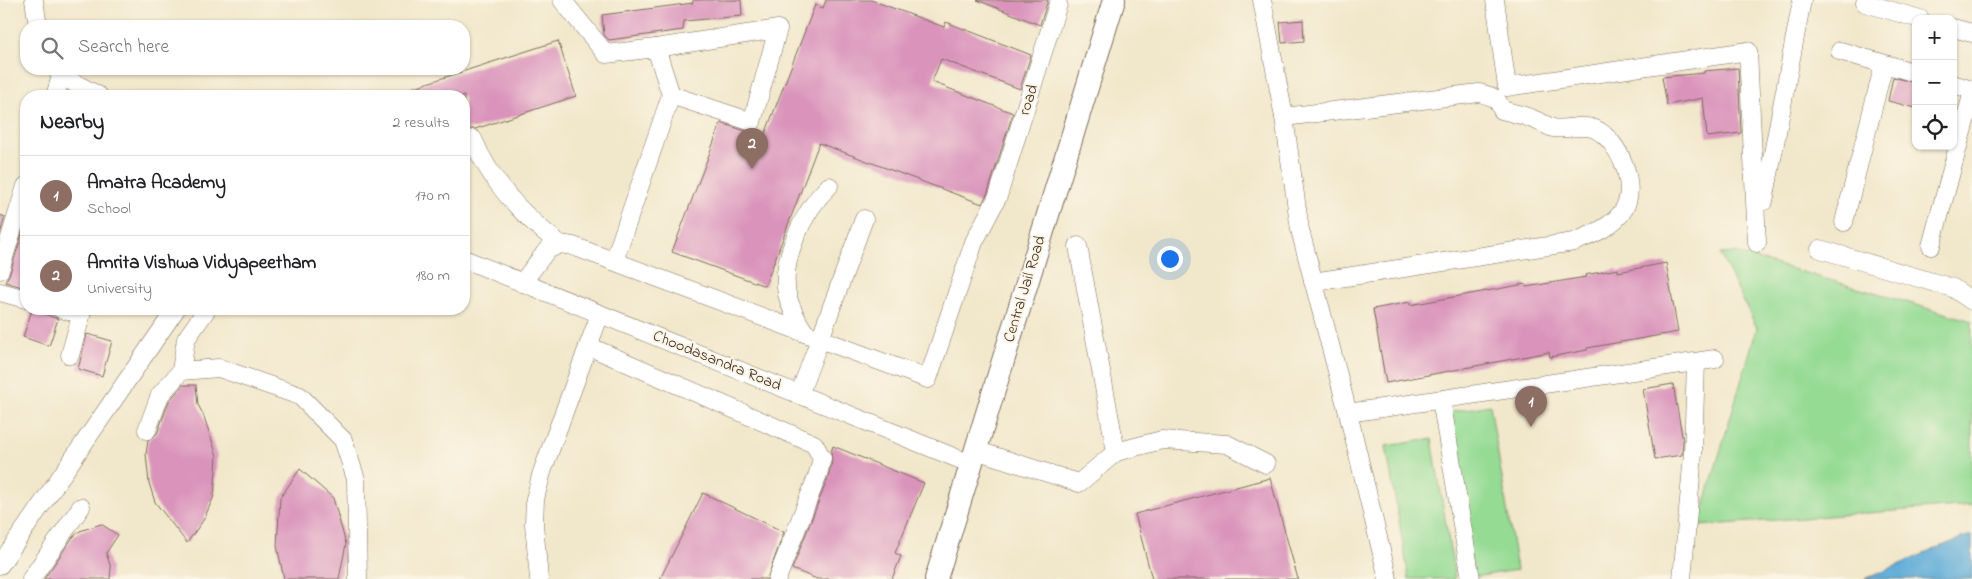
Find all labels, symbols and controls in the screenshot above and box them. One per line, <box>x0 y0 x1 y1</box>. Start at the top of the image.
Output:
map controls <box>1912 15 1957 150</box>
button: + <box>1912 15 1957 60</box>
search box <box>20 20 470 75</box>
icon: search <box>38 34 66 62</box>
text: Search here <box>78 34 169 61</box>
button: − <box>1912 60 1957 105</box>
street label: road <box>1013 82 1045 118</box>
button: locate <box>1912 105 1957 150</box>
text: Nearby <box>40 108 104 138</box>
text: 2 results <box>392 111 450 135</box>
pin: 2 <box>736 128 768 169</box>
text: Amatra Academy <box>87 170 226 197</box>
text: 1 <box>53 184 59 208</box>
text: 170 m <box>415 184 450 208</box>
text: School <box>87 197 131 221</box>
street label: Central Jail Road <box>997 233 1053 345</box>
your location <box>1157 246 1183 272</box>
text: Amrita Vishwa Vidyapeetham <box>87 250 316 277</box>
text: 2 <box>52 264 60 288</box>
text: 180 m <box>416 264 450 288</box>
text: University <box>87 277 152 301</box>
street label: Choodasandra Road <box>649 324 785 398</box>
pin: 1 <box>1515 386 1547 427</box>

